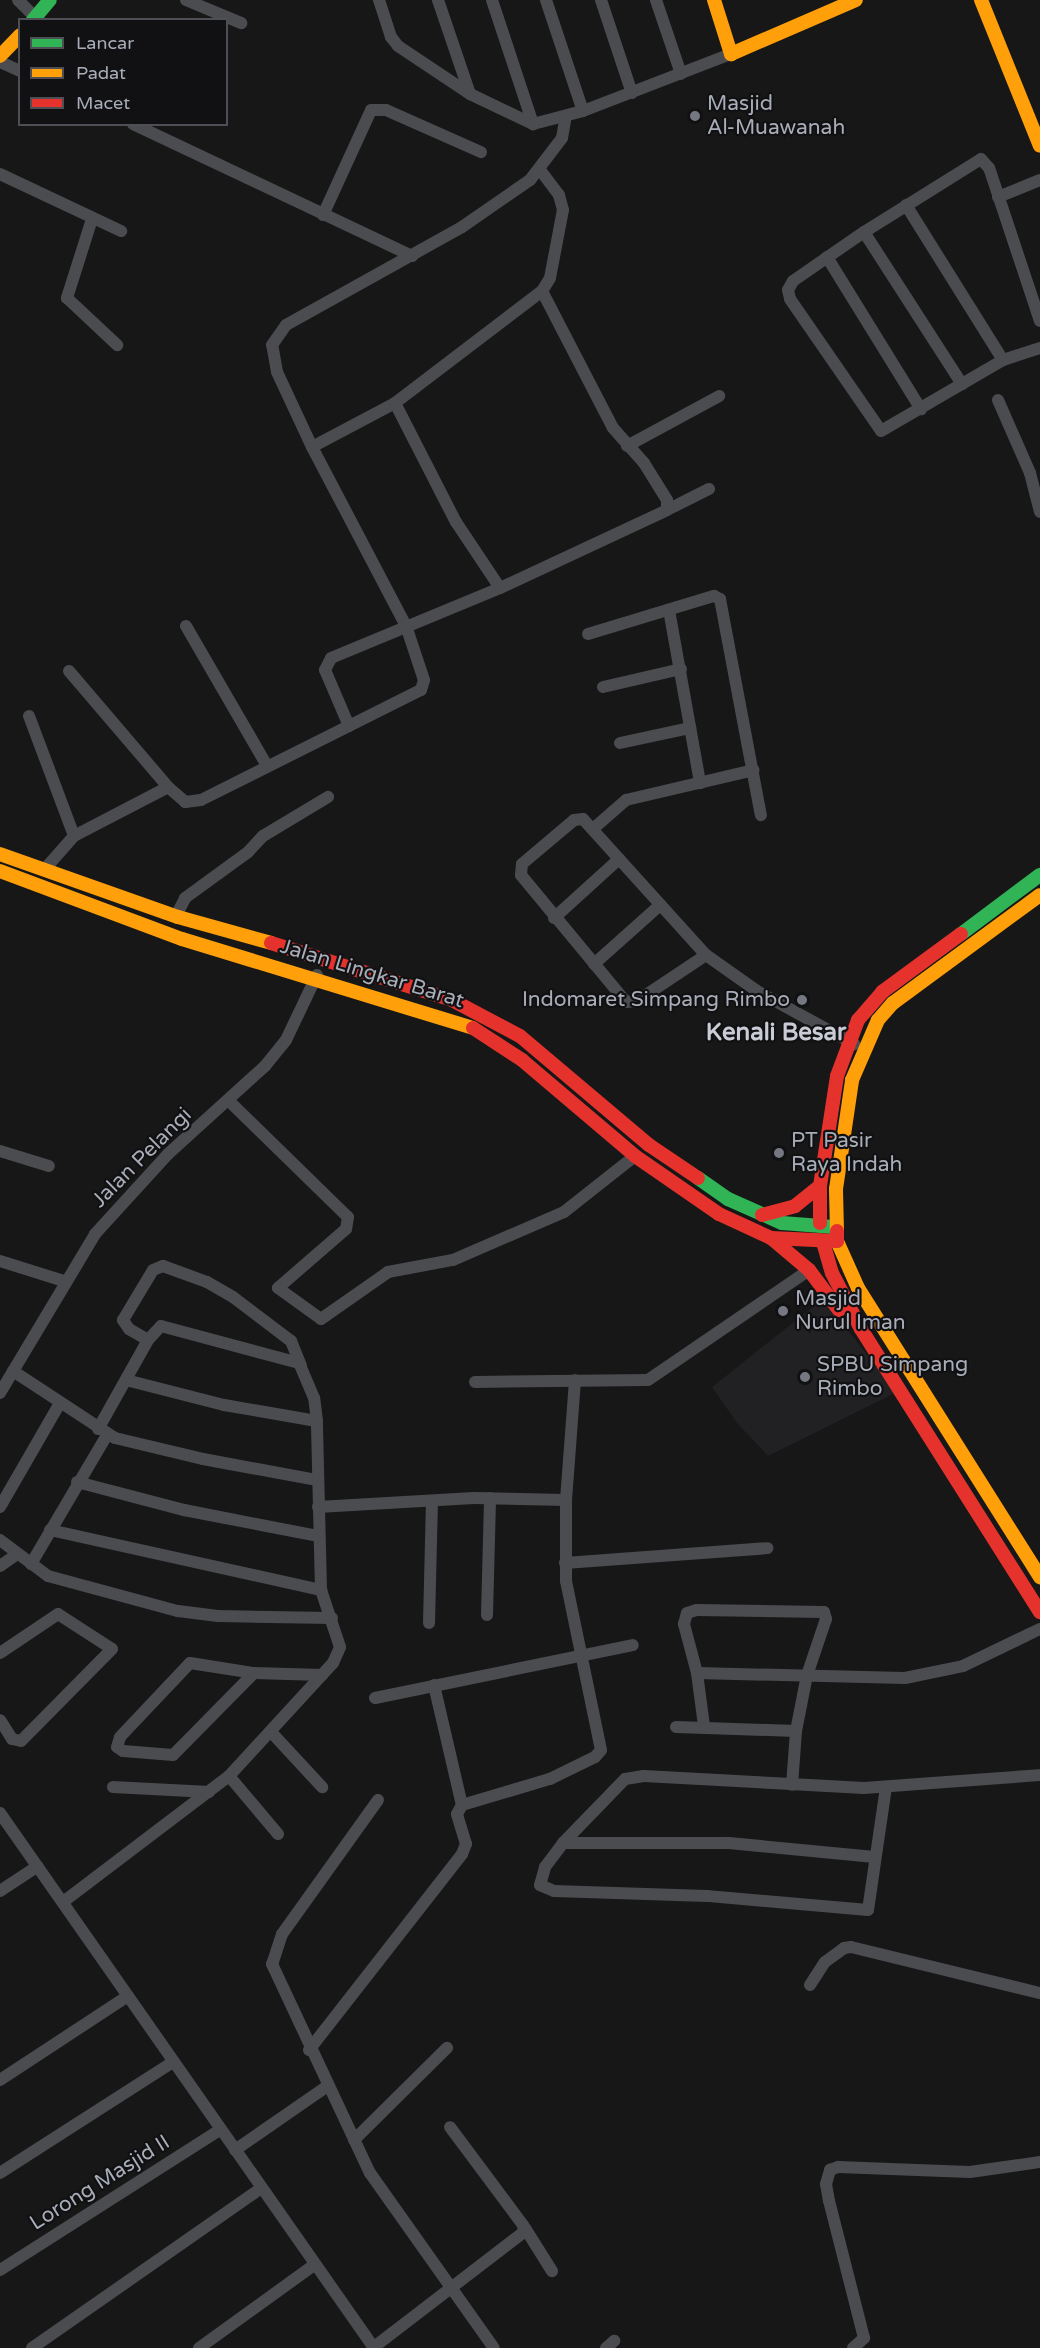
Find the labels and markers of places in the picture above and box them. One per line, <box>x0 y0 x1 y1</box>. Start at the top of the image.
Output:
place label: Masjid Al-Muawanah <box>707 91 845 141</box>
marker: Masjid Al-Muawanah <box>688 109 702 123</box>
place label: Indomaret Simpang Rimbo <box>522 987 790 1013</box>
marker: Indomaret Simpang Rimbo <box>795 993 809 1007</box>
place label: PT Pasir Raya Indah <box>791 1128 902 1178</box>
marker: PT Pasir Raya Indah <box>772 1146 786 1160</box>
place label: Masjid Nurul Iman <box>795 1286 906 1336</box>
marker: Masjid Nurul Iman <box>776 1304 790 1318</box>
place label: SPBU Simpang Rimbo <box>817 1352 968 1402</box>
marker: SPBU Simpang Rimbo <box>798 1370 812 1384</box>

